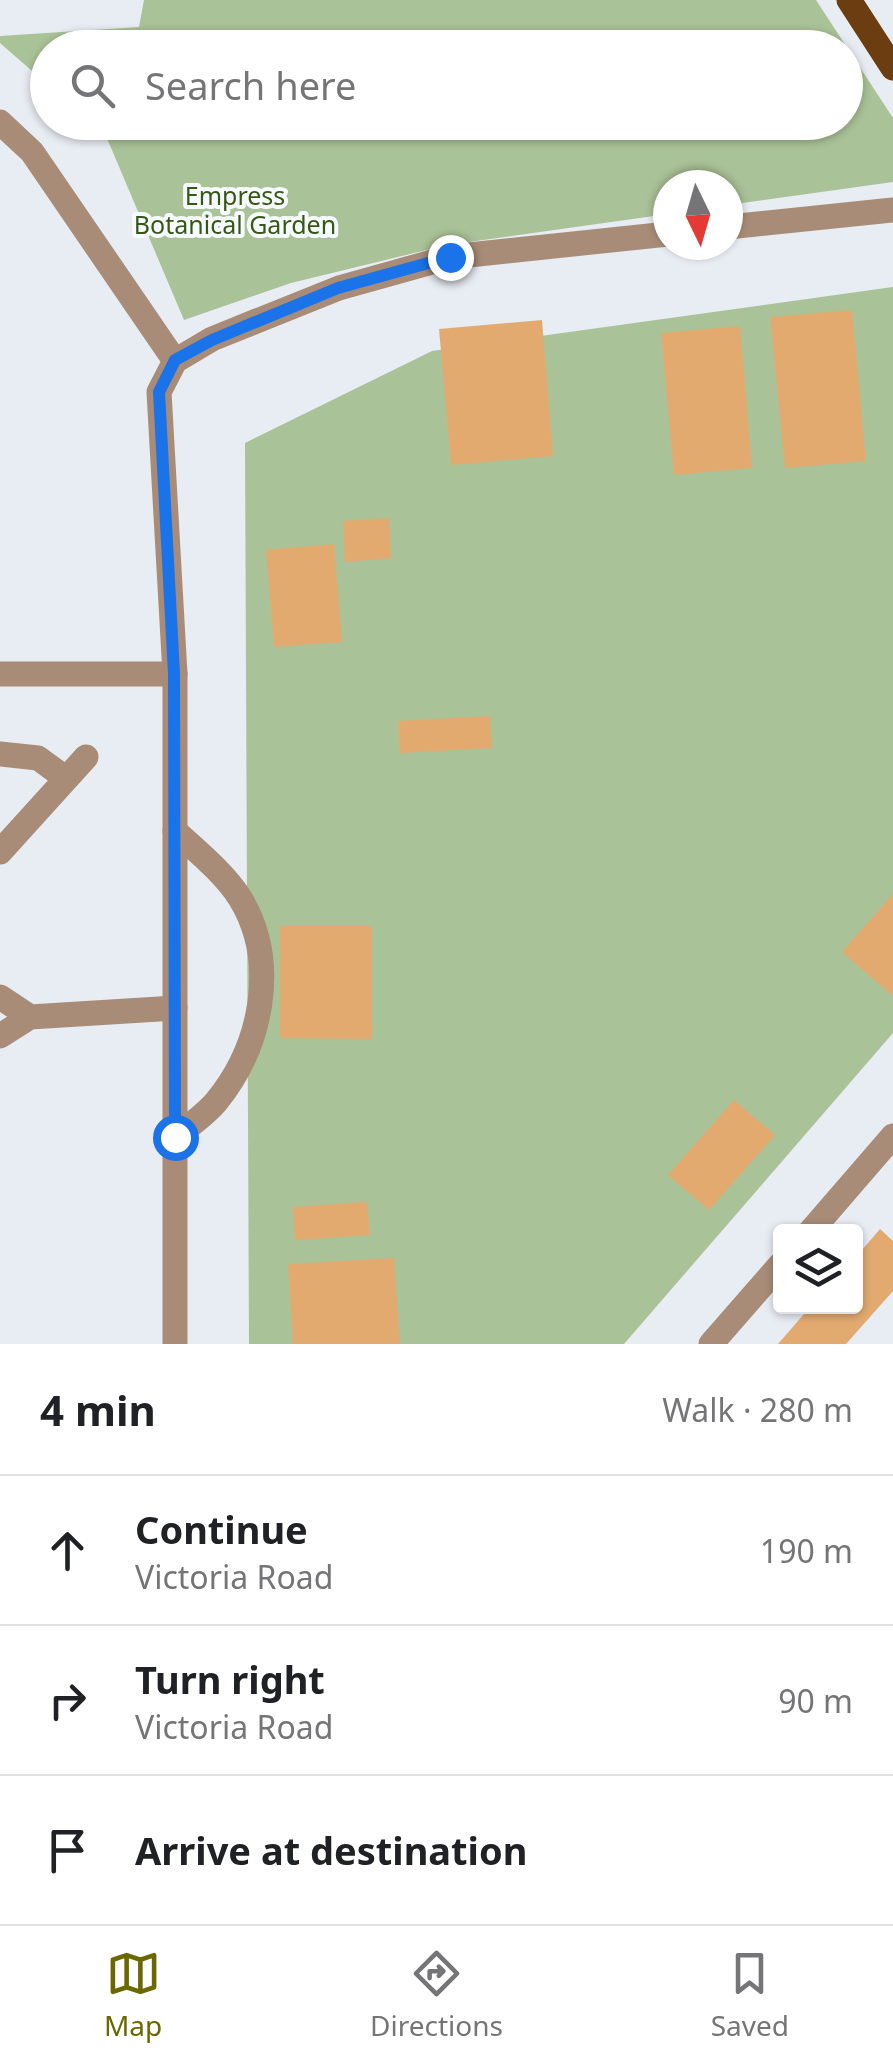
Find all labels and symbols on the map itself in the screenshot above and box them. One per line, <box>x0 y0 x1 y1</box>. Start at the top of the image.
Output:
north arrow <box>653 170 743 260</box>
park label: Empress Botanical Garden <box>134 178 336 241</box>
route end <box>428 235 474 281</box>
route start <box>153 1115 199 1161</box>

